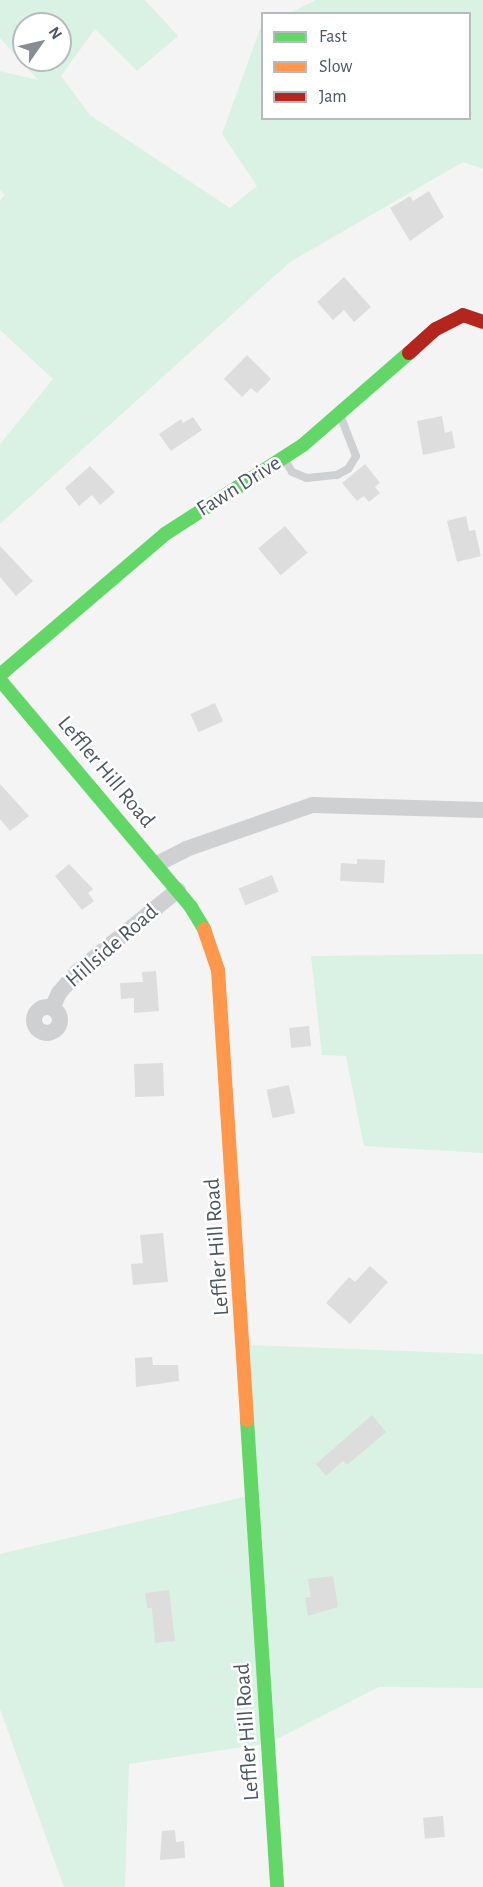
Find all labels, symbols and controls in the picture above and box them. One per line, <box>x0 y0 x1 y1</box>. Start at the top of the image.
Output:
north arrow <box>12 12 72 72</box>
legend <box>261 12 471 120</box>
text: N <box>46 24 65 42</box>
text: Fast <box>319 28 347 46</box>
text: Slow <box>319 58 352 76</box>
text: Jam <box>319 88 347 106</box>
street label: Fawn Drive <box>192 450 286 522</box>
street label: Leffler Hill Road <box>52 711 160 833</box>
street label: Hillside Road <box>60 899 164 993</box>
street label: Leffler Hill Road <box>199 1177 235 1317</box>
street label: Leffler Hill Road <box>229 1662 265 1802</box>

